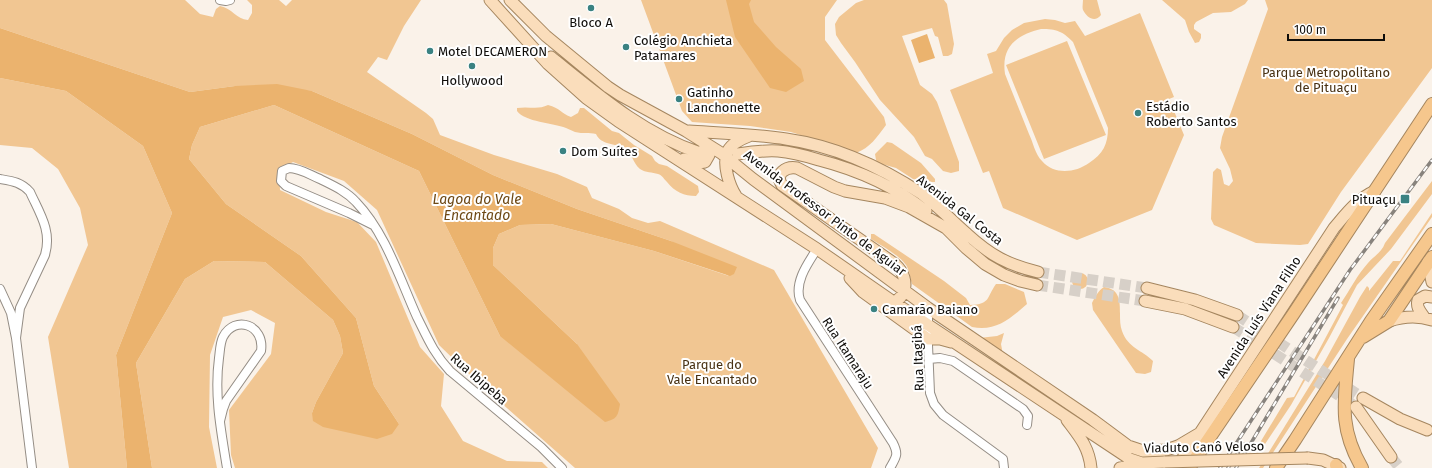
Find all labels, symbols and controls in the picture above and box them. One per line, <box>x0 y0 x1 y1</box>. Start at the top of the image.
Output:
marker: Bloco A <box>586 3 596 13</box>
place label: Bloco A <box>569 15 613 30</box>
scale bar <box>1288 16 1384 42</box>
text: 100 m <box>1294 23 1326 37</box>
place label: Colégio Anchieta Patamares <box>634 33 732 63</box>
marker: Colégio Anchieta Patamares <box>621 42 631 52</box>
place label: Motel DECAMERON <box>438 44 547 59</box>
marker: Motel DECAMERON <box>425 46 435 56</box>
marker: Hollywood <box>467 61 477 71</box>
park label: Parque Metropolitano de Pituaçu <box>1262 65 1390 95</box>
place label: Hollywood <box>441 73 503 88</box>
place label: Gatinho Lanchonette <box>687 85 760 115</box>
marker: Gatinho Lanchonette <box>674 94 684 104</box>
place label: Estádio Roberto Santos <box>1146 99 1237 129</box>
marker: Estádio Roberto Santos <box>1133 108 1143 118</box>
place label: Dom Suítes <box>571 144 638 159</box>
marker: Dom Suítes <box>558 146 568 156</box>
street label: Avenida Professor Pinto de Aguiar <box>741 147 909 279</box>
street label: Avenida Gal Costa <box>914 172 1006 248</box>
water label: Lagoa do Vale Encantado <box>433 191 521 224</box>
place label: Pituaçu <box>1352 192 1396 207</box>
marker: Pituaçu <box>1399 193 1411 205</box>
street label: Avenida Luís Viana Filho <box>1214 253 1304 381</box>
place label: Camarão Baiano <box>882 302 978 317</box>
marker: Camarão Baiano <box>869 304 879 314</box>
street label: Rua Itamaraju <box>819 314 877 392</box>
street label: Rua Itagibá <box>909 325 927 391</box>
street label: Rua Ibipeba <box>447 350 511 408</box>
park label: Parque do Vale Encantado <box>667 357 757 387</box>
street label: Viaduto Canô Veloso <box>1144 438 1264 456</box>

